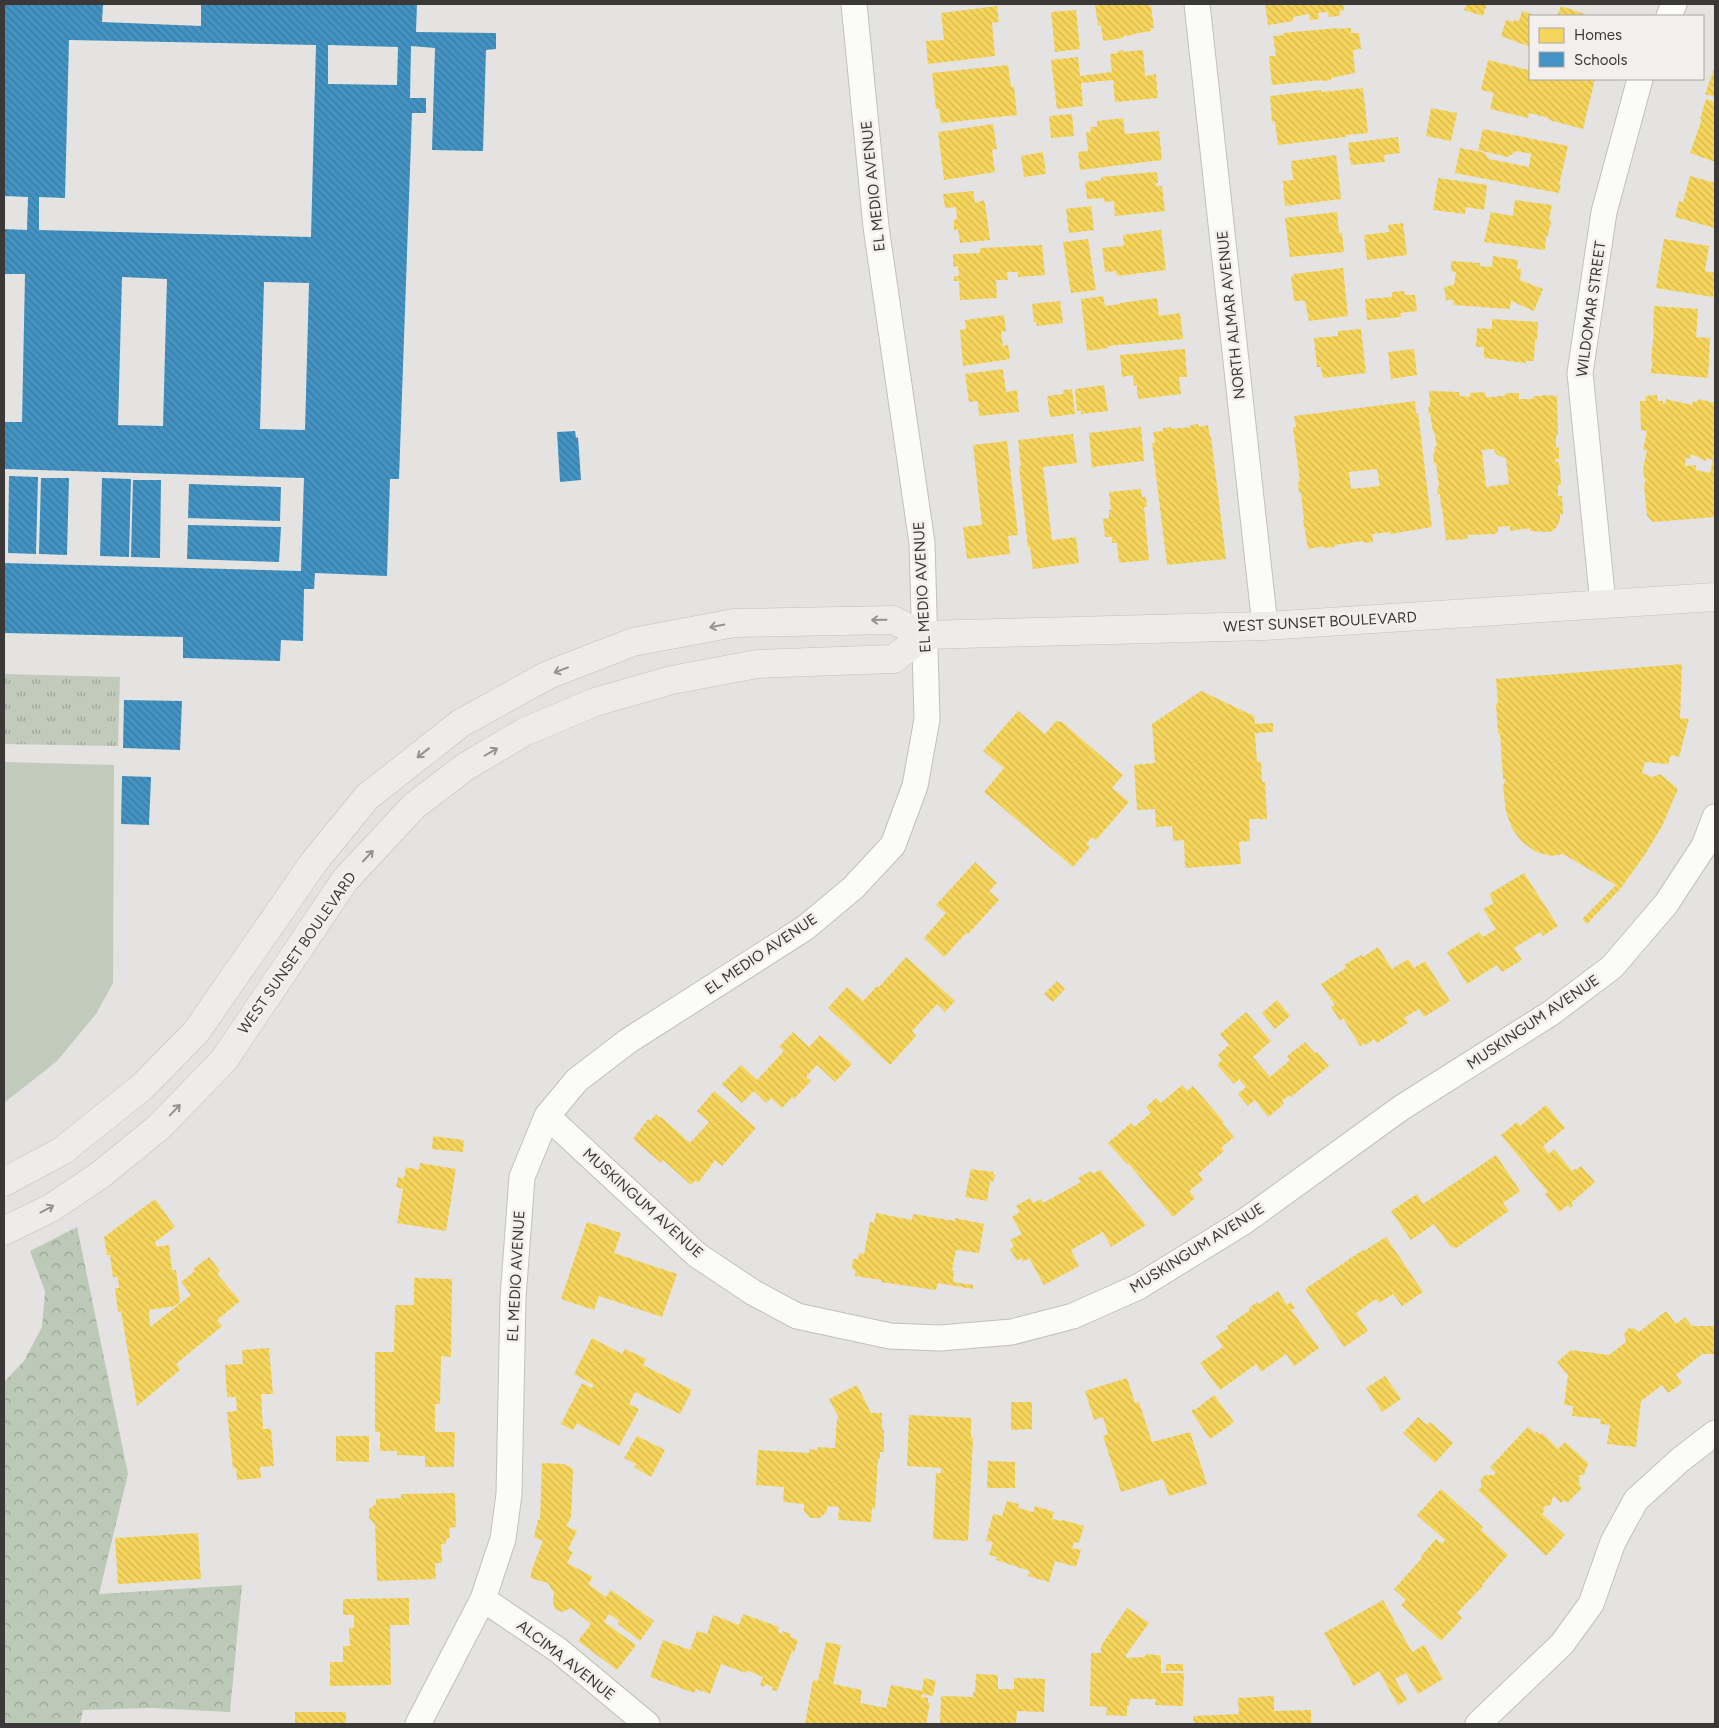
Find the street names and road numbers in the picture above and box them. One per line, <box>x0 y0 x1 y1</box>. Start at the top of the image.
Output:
street label: EL MEDIO AVENUE <box>857 120 889 252</box>
street label: NORTH ALMAR AVENUE <box>1213 230 1249 400</box>
street label: WILDOMAR STREET <box>1573 239 1610 378</box>
street label: EL MEDIO AVENUE <box>910 521 934 653</box>
street label: WEST SUNSET BOULEVARD <box>1223 608 1417 636</box>
street label: WEST SUNSET BOULEVARD <box>234 869 360 1037</box>
street label: EL MEDIO AVENUE <box>701 910 821 998</box>
street label: MUSKINGUM AVENUE <box>1463 971 1603 1073</box>
street label: MUSKINGUM AVENUE <box>579 1144 707 1262</box>
street label: MUSKINGUM AVENUE <box>1126 1199 1268 1297</box>
street label: EL MEDIO AVENUE <box>504 1210 528 1342</box>
street label: ALCIMA AVENUE <box>513 1616 619 1704</box>

